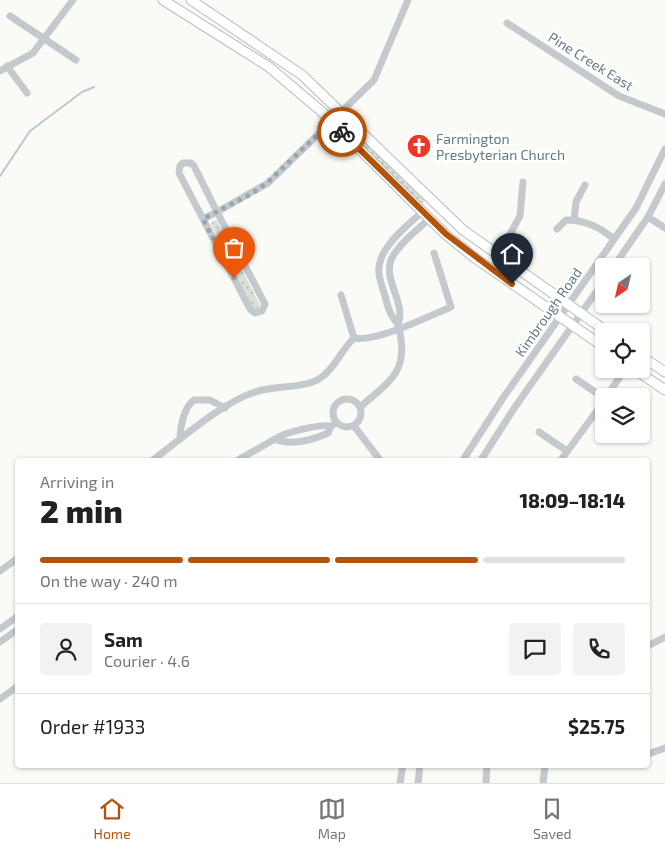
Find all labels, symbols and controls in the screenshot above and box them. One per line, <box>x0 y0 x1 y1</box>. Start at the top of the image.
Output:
street label: Pine Creek East <box>545 28 637 94</box>
courier <box>317 107 367 157</box>
icon: bike <box>328 118 356 146</box>
place label: Farmington Presbyterian Church <box>436 130 565 163</box>
church icon: Farmington Presbyterian Church <box>406 133 432 159</box>
pin <box>213 227 255 278</box>
pin <box>491 233 533 284</box>
icon: bag <box>220 234 248 262</box>
icon: home <box>498 240 526 268</box>
north arrow <box>595 258 650 312</box>
map controls <box>595 258 650 443</box>
street label: Kimbrough Road <box>511 264 585 360</box>
button: locate <box>595 323 650 378</box>
button: layers <box>595 388 650 443</box>
text: Arriving in <box>40 472 114 491</box>
text: 18:09–18:14 <box>519 489 625 512</box>
text: 2 min <box>40 491 123 529</box>
text: On the way · 240 m <box>40 571 178 590</box>
button: person <box>40 623 92 675</box>
button: chat <box>509 623 561 675</box>
button: phone <box>573 623 625 675</box>
text: Sam <box>104 628 143 651</box>
text: Courier · 4.6 <box>104 651 190 670</box>
text: Order #1933 <box>40 715 145 738</box>
text: $25.75 <box>568 715 625 738</box>
tab: Home <box>94 795 131 842</box>
tab: Map <box>318 795 346 842</box>
tab: Saved <box>533 795 571 842</box>

